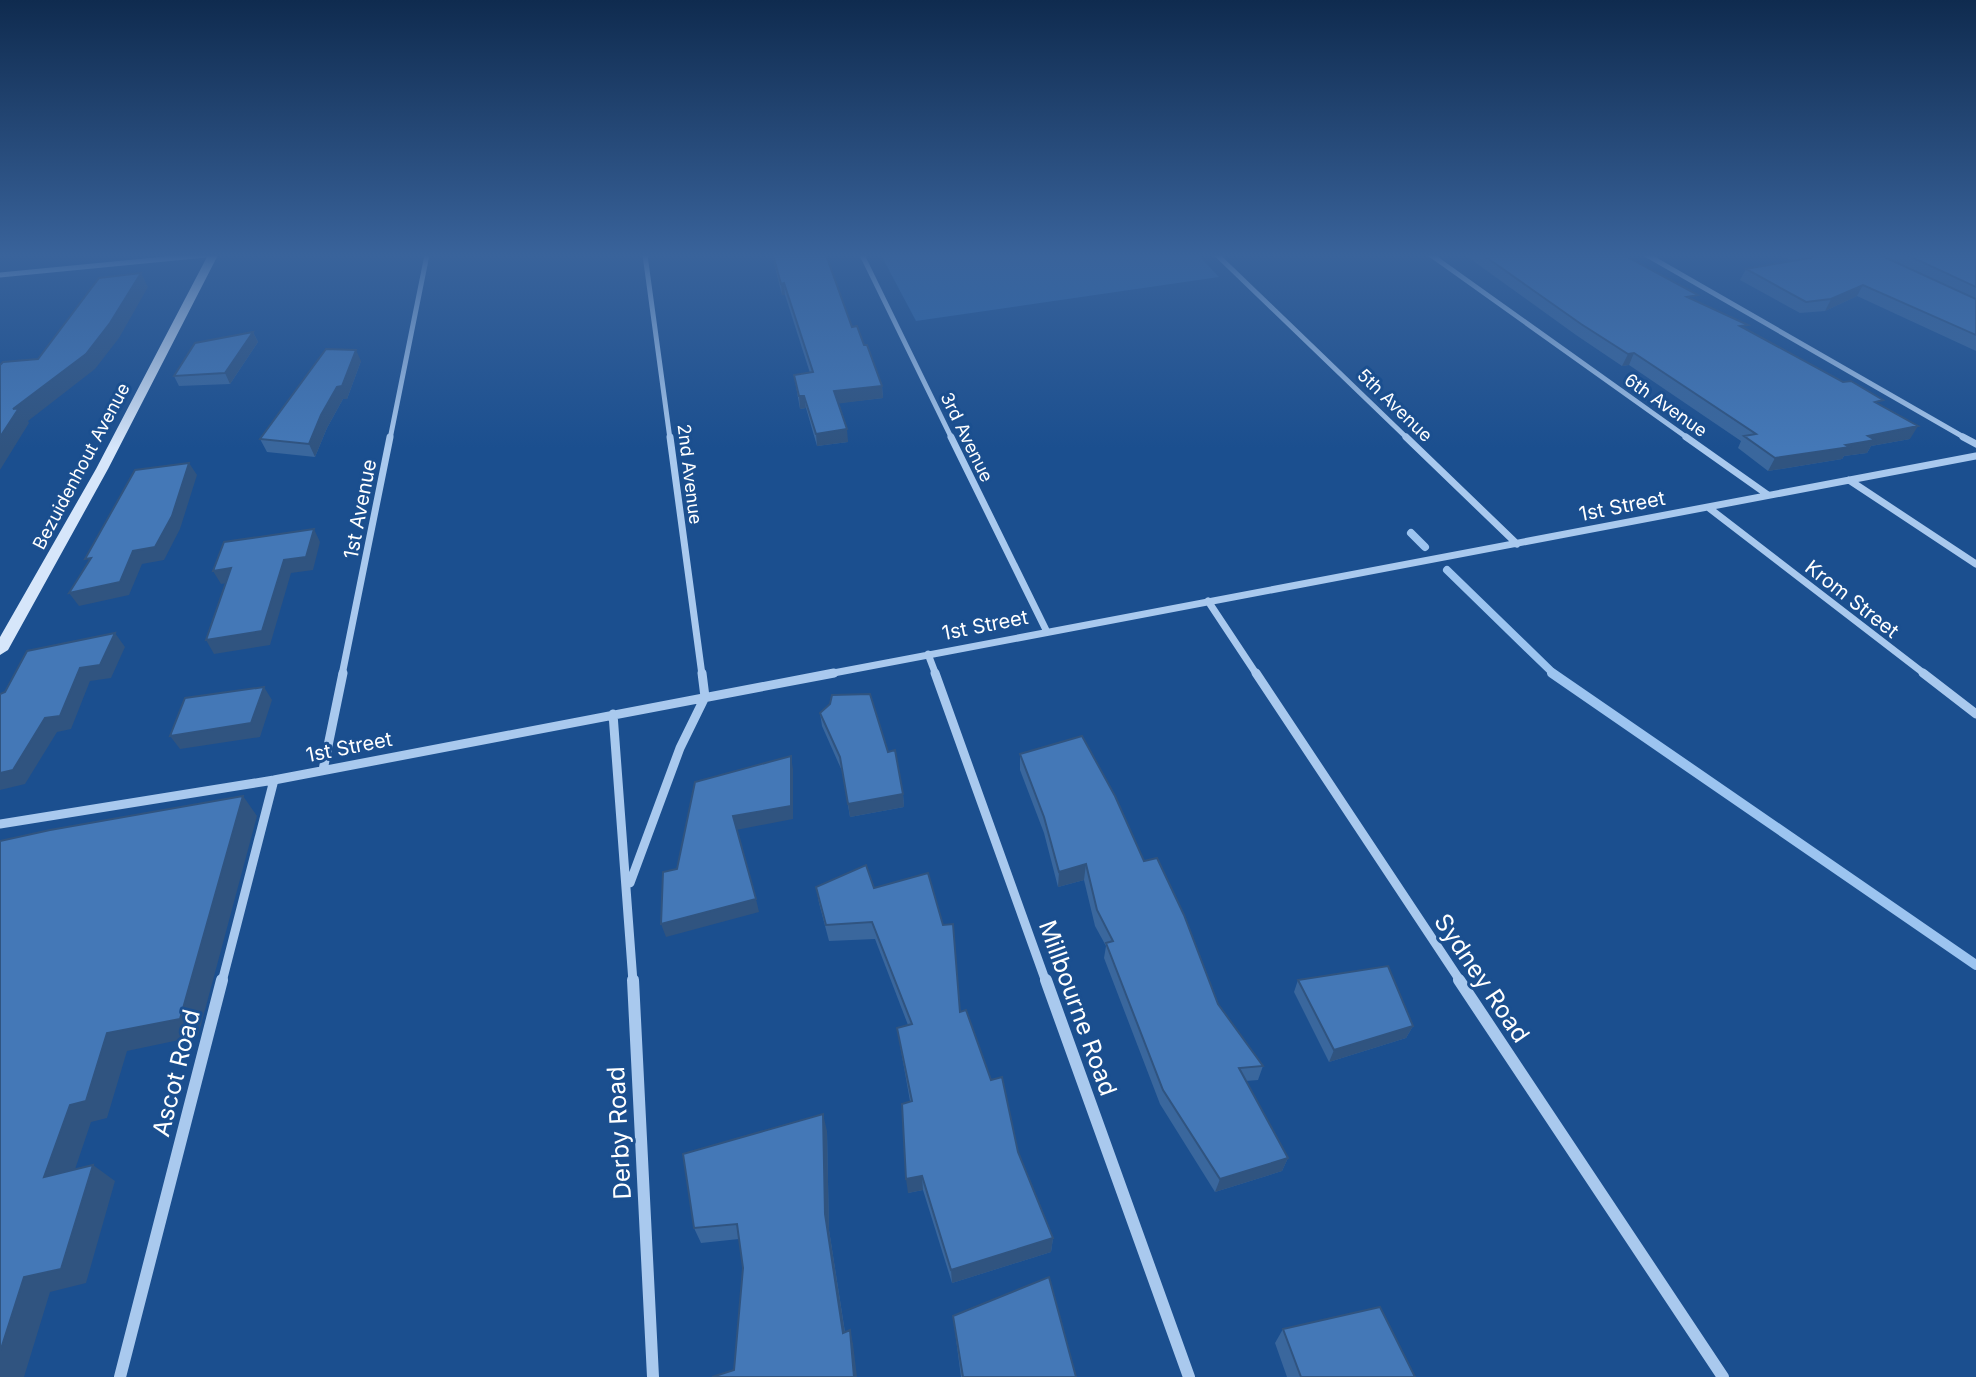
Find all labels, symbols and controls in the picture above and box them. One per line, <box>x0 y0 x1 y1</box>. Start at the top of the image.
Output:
street label: 5th Avenue <box>1353 364 1437 446</box>
street label: 6th Avenue <box>1621 369 1711 441</box>
street label: Bezuidenhout Avenue <box>28 379 134 553</box>
street label: 3rd Avenue <box>936 389 998 485</box>
street label: 2nd Avenue <box>673 423 707 525</box>
street label: 1st Avenue <box>339 457 381 561</box>
street label: 1st Street <box>1577 486 1668 526</box>
street label: Krom Street <box>1800 555 1904 643</box>
street label: 1st Street <box>940 605 1031 645</box>
street label: 1st Street <box>304 727 395 767</box>
street label: Sydney Road <box>1428 908 1536 1048</box>
street label: Millbourne Road <box>1033 916 1123 1100</box>
street label: Ascot Road <box>146 1007 206 1139</box>
street label: Derby Road <box>601 1066 637 1200</box>

